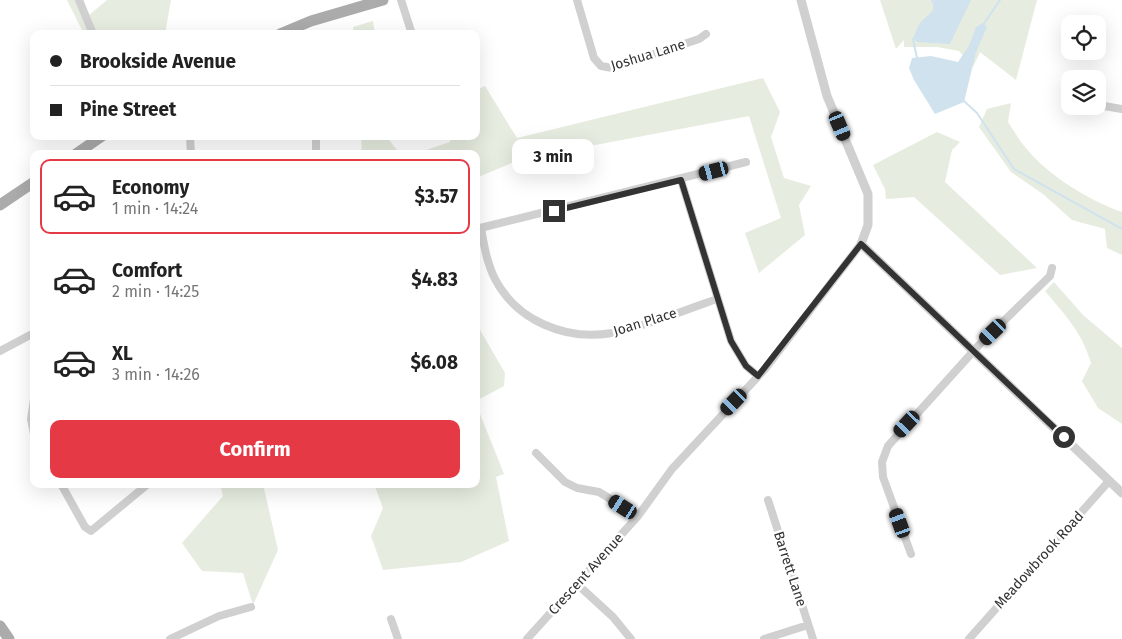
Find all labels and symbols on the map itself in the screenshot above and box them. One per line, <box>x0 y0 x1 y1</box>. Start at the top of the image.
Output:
street label: Joshua Lane <box>609 36 687 74</box>
car <box>827 109 852 143</box>
callout: 3 min <box>513 138 595 174</box>
car <box>697 160 730 182</box>
route end <box>543 200 565 222</box>
street label: Joan Place <box>611 304 679 340</box>
car <box>976 316 1009 348</box>
car <box>718 386 749 418</box>
car <box>891 408 922 440</box>
route start <box>1053 426 1075 448</box>
car <box>606 493 639 521</box>
car <box>887 506 912 540</box>
street label: Meadowbrook Road <box>991 508 1087 612</box>
street label: Barrett Lane <box>770 529 810 609</box>
street label: Crescent Avenue <box>545 530 627 618</box>

